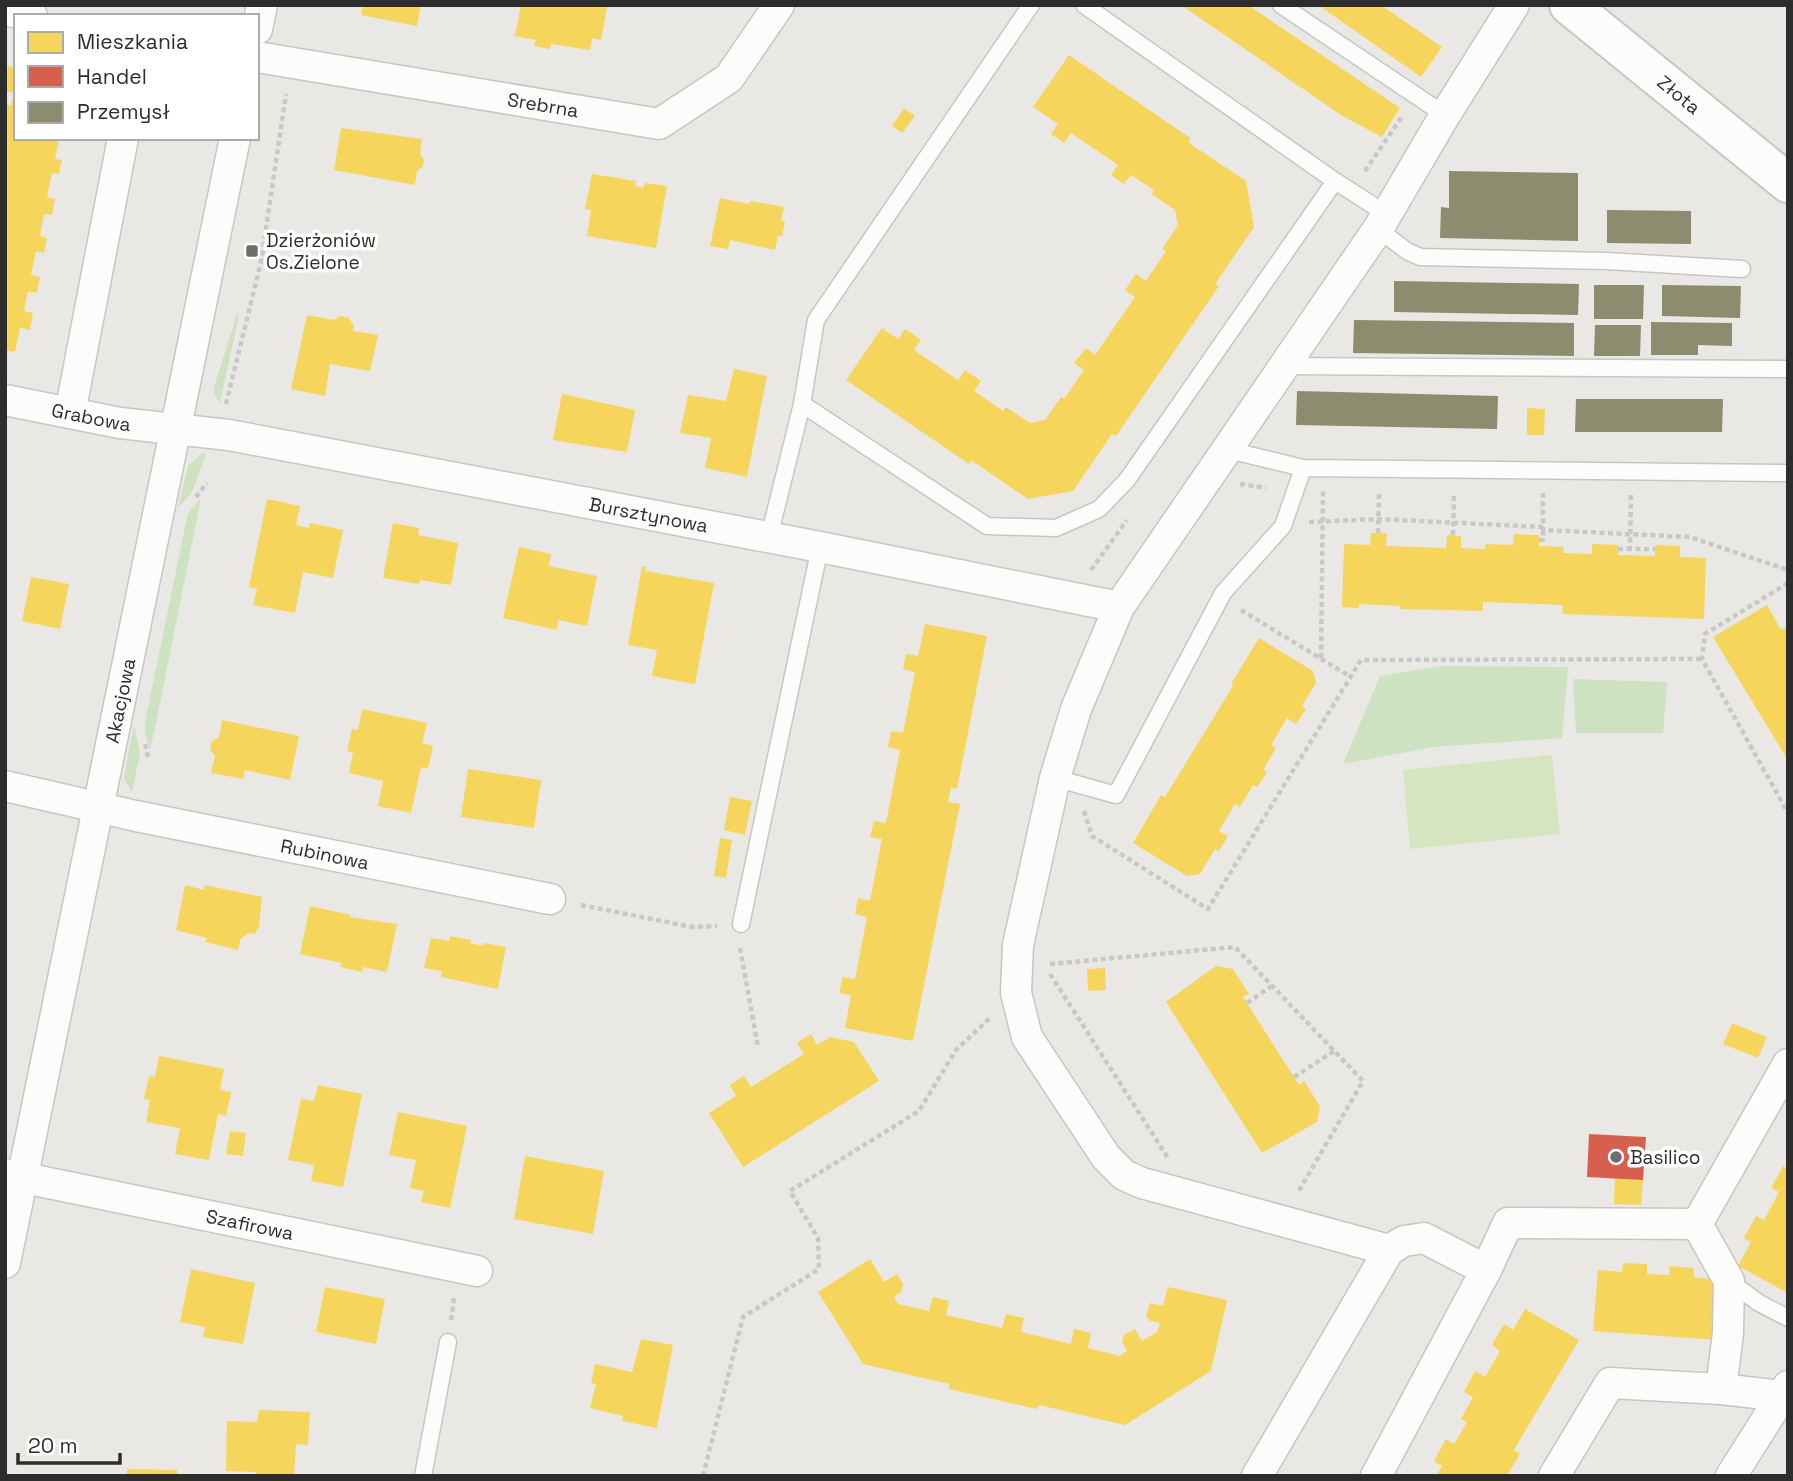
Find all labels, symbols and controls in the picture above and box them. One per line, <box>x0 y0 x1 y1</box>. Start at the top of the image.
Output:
legend <box>14 14 259 140</box>
text: Mieszkania <box>77 28 188 55</box>
text: Handel <box>77 63 147 90</box>
street label: Złota <box>1652 70 1706 120</box>
street label: Srebrna <box>506 87 580 123</box>
text: Przemysł <box>77 98 170 125</box>
place label: Dzierżoniów Os.Zielone <box>266 228 376 275</box>
marker: Dzierżoniów Os.Zielone <box>244 243 260 259</box>
street label: Grabowa <box>49 398 132 437</box>
street label: Bursztynowa <box>587 491 710 539</box>
street label: Akacjowa <box>100 656 141 746</box>
street label: Rubinowa <box>278 833 371 875</box>
place label: Basilico <box>1630 1145 1701 1170</box>
marker: Basilico <box>1608 1149 1624 1165</box>
street label: Szafirowa <box>204 1204 296 1246</box>
scale bar <box>18 1422 119 1466</box>
text: 20 m <box>28 1432 78 1459</box>

